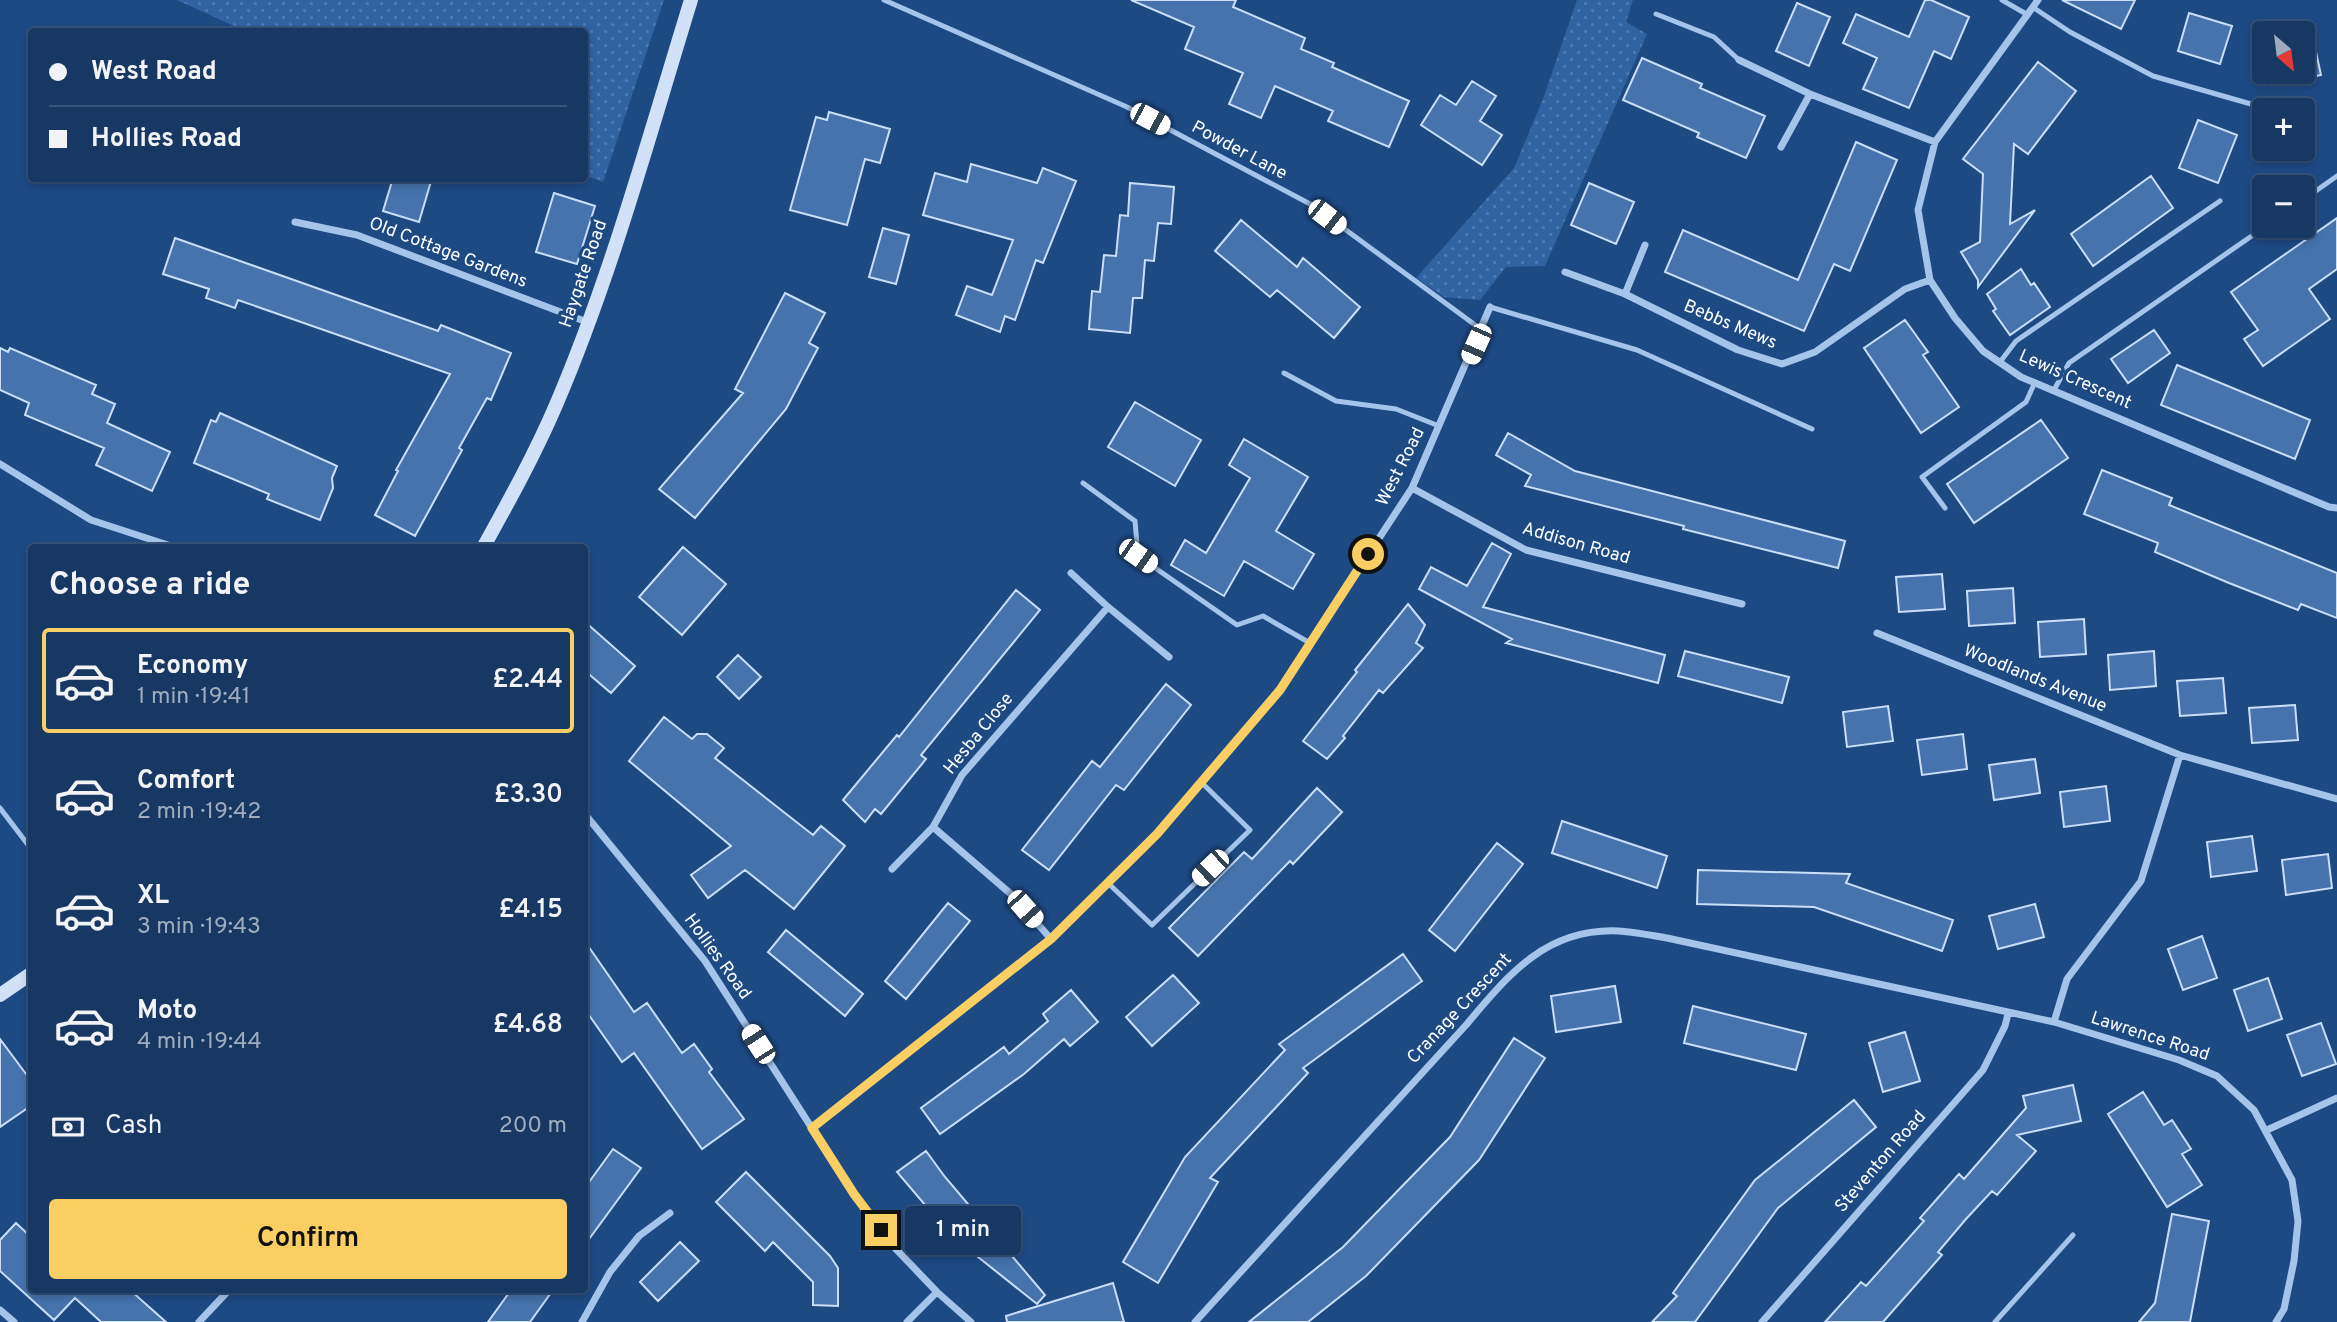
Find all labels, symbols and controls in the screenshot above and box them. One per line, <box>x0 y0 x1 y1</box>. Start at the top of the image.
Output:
north arrow <box>2252 21 2315 84</box>
map controls <box>2252 21 2315 238</box>
text: West Road <box>91 56 217 89</box>
button: + <box>2252 98 2315 161</box>
car <box>1127 100 1174 138</box>
street label: Powder Lane <box>1187 116 1291 186</box>
text: Hollies Road <box>91 123 242 156</box>
button: − <box>2252 175 2315 238</box>
car <box>1304 196 1351 238</box>
street label: Old Cottage Gardens <box>366 212 530 294</box>
street label: Haygate Road <box>555 217 613 331</box>
street label: Bebbs Mews <box>1680 295 1780 355</box>
car <box>1458 321 1495 367</box>
street label: Lewis Crescent <box>2015 345 2135 415</box>
street label: West Road <box>1371 424 1431 510</box>
street label: Addison Road <box>1519 518 1633 570</box>
car <box>1115 535 1162 577</box>
route start <box>1352 538 1384 570</box>
text: Choose a ride <box>49 566 250 606</box>
street label: Woodlands Avenue <box>1960 640 2110 718</box>
icon: car <box>53 649 116 712</box>
text: Economy <box>137 650 248 683</box>
text: £2.44 <box>492 664 563 697</box>
text: 1 min · 19:41 <box>137 683 250 712</box>
street label: Hesba Close <box>939 688 1019 780</box>
icon: car <box>53 764 116 827</box>
text: Comfort <box>137 765 235 798</box>
text: £3.30 <box>494 779 563 812</box>
text: 2 min · 19:42 <box>137 798 261 827</box>
car <box>1188 846 1233 890</box>
icon: car <box>53 879 116 942</box>
text: XL <box>137 880 169 913</box>
car <box>1004 886 1047 932</box>
text: £4.15 <box>499 894 563 927</box>
street label: Hollies Road <box>678 910 756 1004</box>
text: 3 min · 19:43 <box>137 913 261 942</box>
street label: Cranage Crescent <box>1403 949 1517 1069</box>
icon: car <box>53 994 116 1057</box>
text: Moto <box>137 995 197 1028</box>
street label: Lawrence Road <box>2088 1007 2212 1067</box>
text: £4.68 <box>493 1009 563 1042</box>
car <box>738 1021 779 1067</box>
text: 4 min · 19:44 <box>137 1028 262 1057</box>
street label: Steventon Road <box>1830 1106 1932 1218</box>
icon: cash <box>49 1108 87 1146</box>
text: Cash <box>105 1110 162 1143</box>
text: 200 m <box>499 1112 567 1141</box>
button: Confirm <box>49 1199 567 1279</box>
callout: 1 min <box>906 1206 1021 1254</box>
route end <box>865 1214 897 1246</box>
text: 1 min <box>936 1216 990 1245</box>

